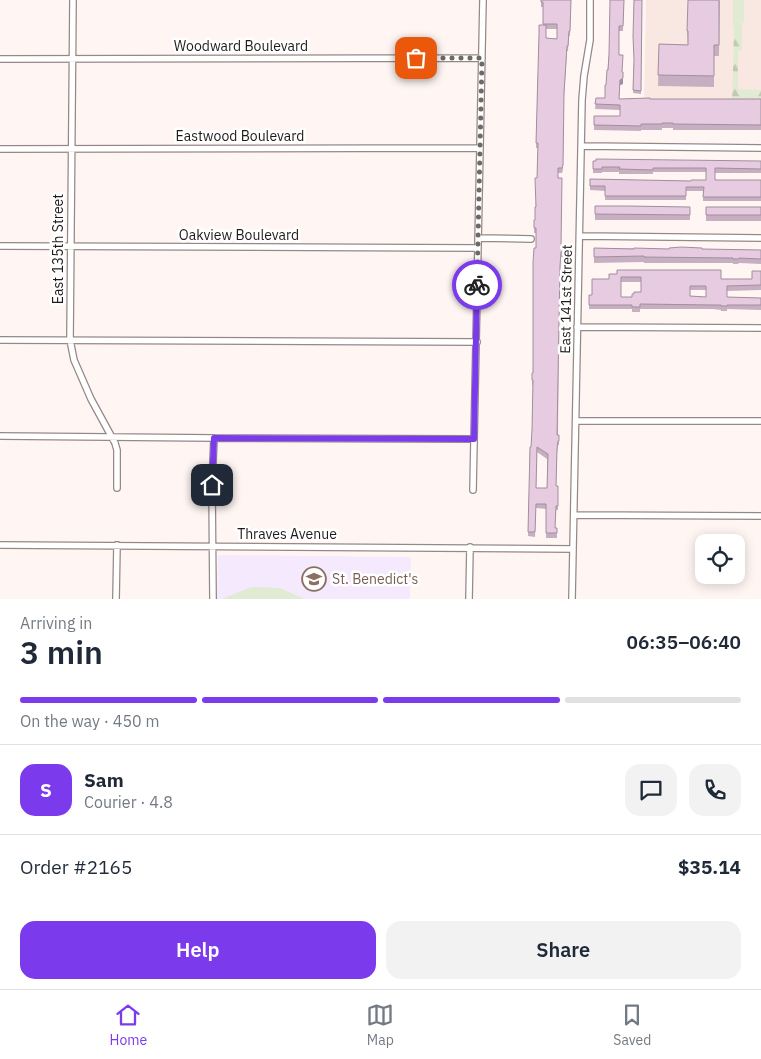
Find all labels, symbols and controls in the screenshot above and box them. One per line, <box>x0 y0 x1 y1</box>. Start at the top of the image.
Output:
street label: Woodward Boulevard <box>174 37 308 55</box>
pin <box>395 37 437 79</box>
icon: bag <box>402 44 430 72</box>
street label: Eastwood Boulevard <box>176 127 304 145</box>
street label: East 135th Street <box>49 194 67 304</box>
street label: Oakview Boulevard <box>179 226 299 244</box>
street label: East 141st Street <box>556 244 576 354</box>
courier <box>452 260 502 310</box>
icon: bike <box>463 271 491 299</box>
pin <box>191 464 233 506</box>
icon: home <box>198 471 226 499</box>
street label: Thraves Avenue <box>237 525 337 543</box>
map controls <box>695 534 745 584</box>
button: locate <box>695 534 745 584</box>
school or university icon: St. Benedict's <box>301 566 327 592</box>
place label: St. Benedict's <box>332 570 419 588</box>
text: Arriving in <box>20 613 92 633</box>
text: 06:35–06:40 <box>627 630 741 654</box>
text: 3 min <box>20 631 103 673</box>
text: On the way · 450 m <box>20 711 159 731</box>
button: chat <box>625 764 677 816</box>
button: phone <box>689 764 741 816</box>
text: Sam <box>84 768 124 792</box>
text: S <box>40 778 52 802</box>
text: Courier · 4.8 <box>84 792 173 812</box>
text: Order #2165 <box>20 855 132 879</box>
text: $35.14 <box>678 855 741 879</box>
button: Help <box>20 921 376 979</box>
button: Share <box>386 921 741 979</box>
tab: Home <box>110 1001 147 1049</box>
tab: Map <box>366 1001 394 1049</box>
tab: Saved <box>613 1001 651 1049</box>

